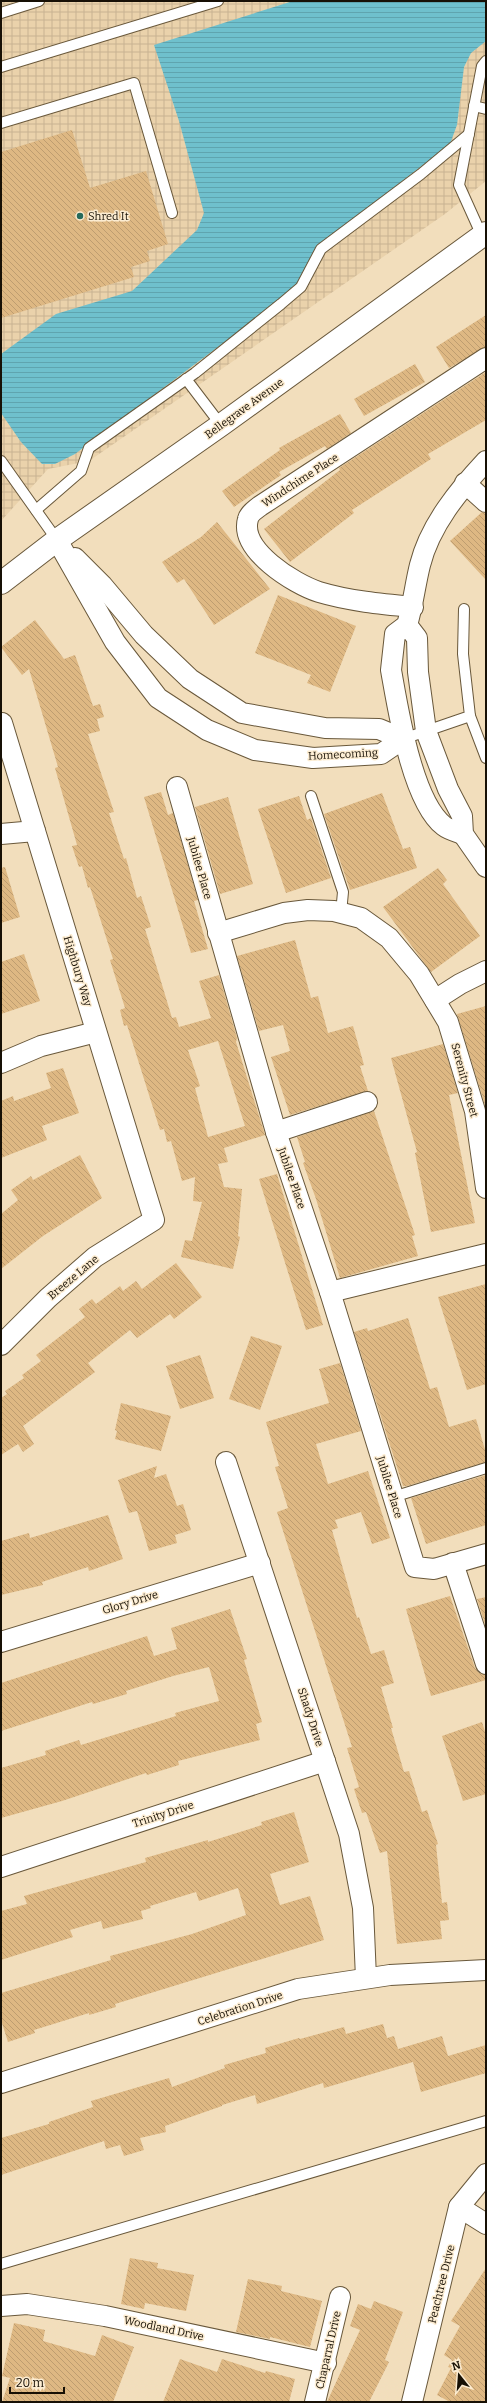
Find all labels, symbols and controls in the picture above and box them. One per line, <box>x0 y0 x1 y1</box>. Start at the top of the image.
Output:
place label: Shred It <box>88 210 129 223</box>
marker: Shred It <box>75 211 85 221</box>
street label: Bellegrave Avenue <box>202 375 286 441</box>
street label: Windchime Place <box>260 451 341 510</box>
street label: Homecoming <box>308 746 378 763</box>
street label: Jubilee Place <box>184 834 215 901</box>
street label: Highbury Way <box>61 934 94 1008</box>
street label: Serenity Street <box>448 1042 481 1119</box>
street label: Jubilee Place <box>275 1145 308 1211</box>
street label: Breeze Lane <box>45 1252 101 1302</box>
street label: Jubilee Place <box>374 1454 405 1520</box>
street label: Glory Drive <box>101 1588 160 1617</box>
street label: Shady Drive <box>295 1686 326 1748</box>
street label: Trinity Drive <box>131 1798 195 1830</box>
street label: Celebration Drive <box>196 1989 284 2028</box>
street label: Peachtree Drive <box>425 2243 458 2325</box>
street label: Chaparral Drive <box>313 2310 344 2391</box>
street label: Woodland Drive <box>123 2314 205 2343</box>
north arrow <box>439 2355 479 2395</box>
text: N <box>450 2358 463 2373</box>
scale bar <box>10 2369 64 2395</box>
text: 20 m <box>16 2376 45 2390</box>

